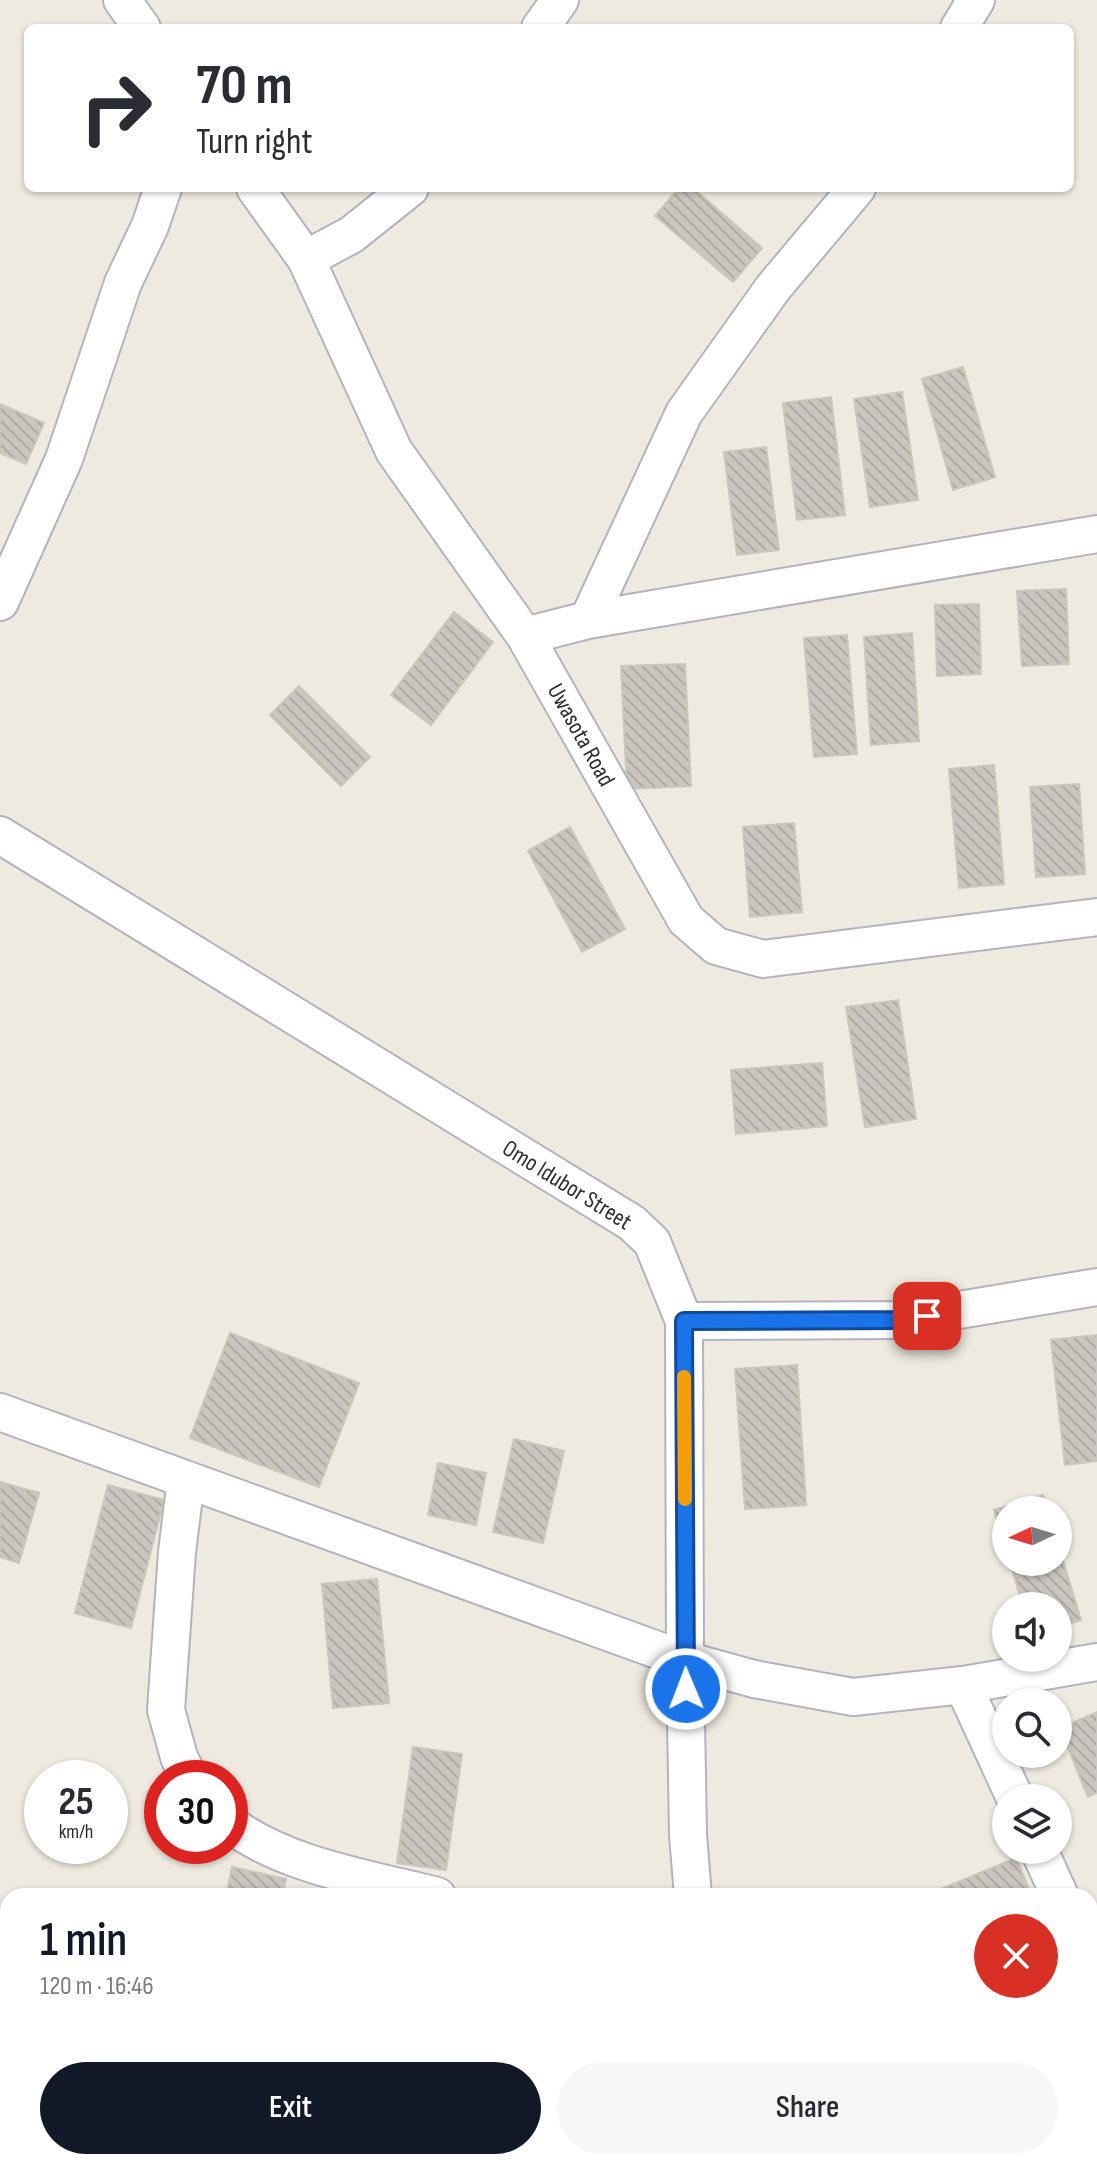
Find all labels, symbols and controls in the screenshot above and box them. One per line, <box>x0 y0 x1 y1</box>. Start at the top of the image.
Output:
text: 70 m <box>196 53 293 120</box>
icon: right <box>64 56 168 160</box>
text: Turn right <box>196 121 313 164</box>
street label: Uwasota Road <box>541 679 621 791</box>
street label: Omo Idubor Street <box>497 1134 637 1236</box>
pin <box>893 1282 961 1350</box>
icon: arrive <box>905 1294 949 1338</box>
north arrow <box>992 1496 1072 1576</box>
map controls <box>992 1496 1072 1864</box>
button: sound <box>992 1592 1072 1672</box>
position arrow <box>644 1647 728 1731</box>
button: search <box>992 1688 1072 1768</box>
speed limit sign: 30 <box>144 1760 248 1864</box>
text: 25 <box>58 1778 94 1826</box>
button: layers <box>992 1784 1072 1864</box>
text: km/h <box>59 1820 93 1844</box>
text: 1 min <box>40 1912 127 1969</box>
button: close <box>974 1914 1058 1998</box>
text: 120 m · 16:46 <box>40 1971 154 2002</box>
button: Exit <box>40 2062 541 2154</box>
button: Share <box>557 2062 1058 2154</box>

